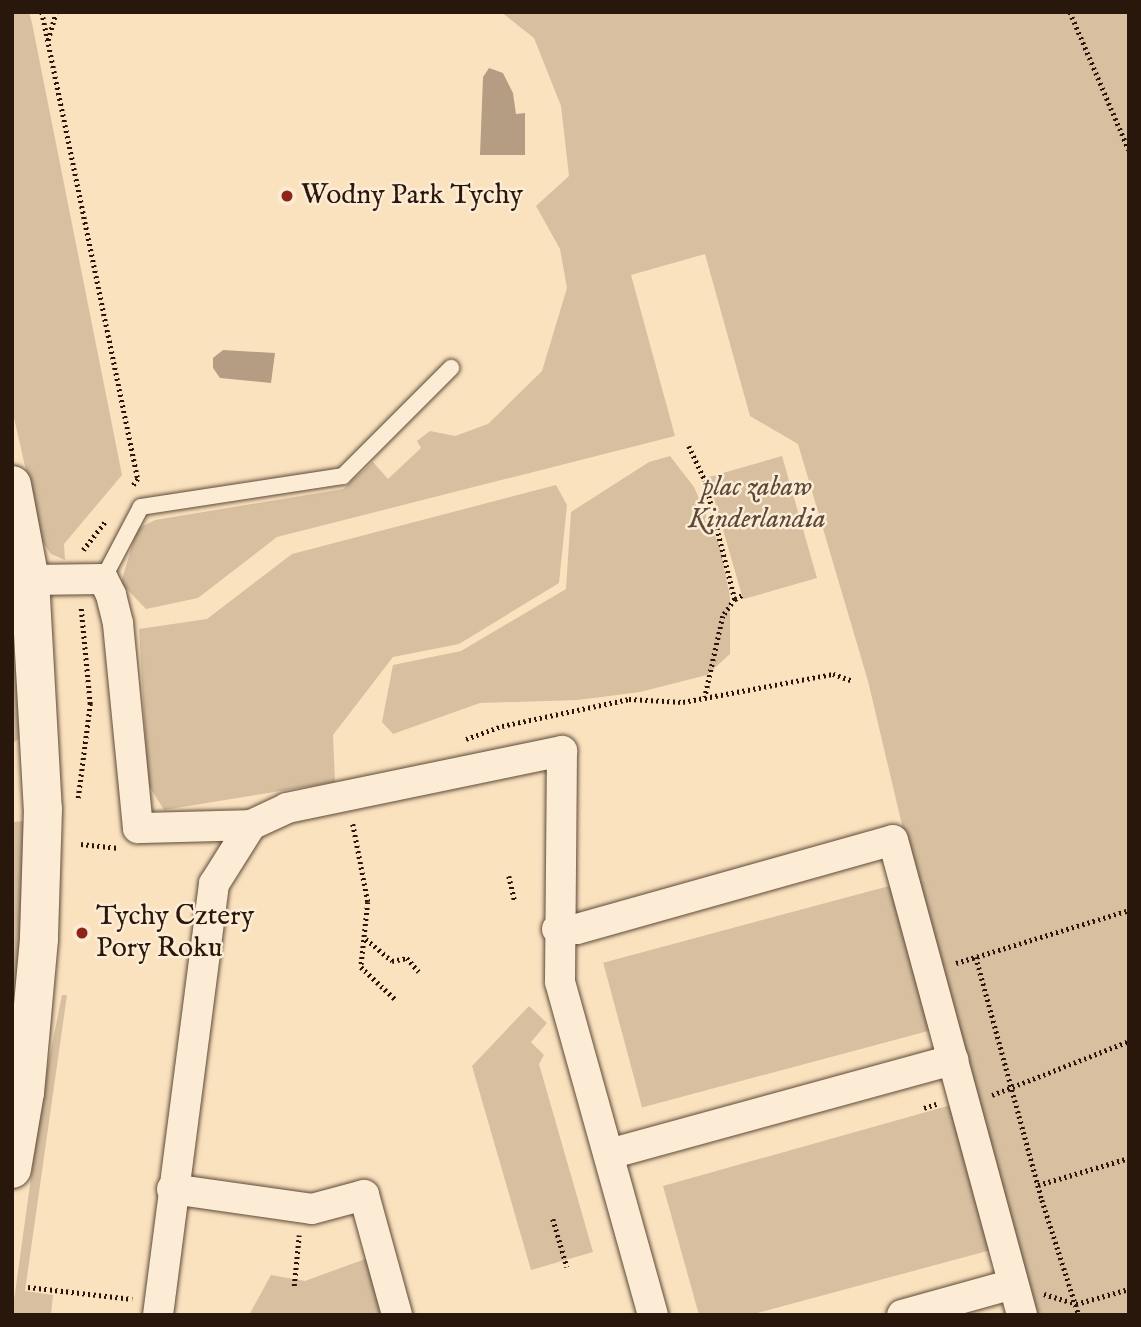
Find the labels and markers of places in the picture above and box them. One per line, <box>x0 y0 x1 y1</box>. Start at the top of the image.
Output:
place label: Wodny Park Tychy <box>301 179 523 213</box>
marker: Wodny Park Tychy <box>279 188 295 204</box>
place label: Tychy Cztery Pory Roku <box>96 900 254 966</box>
marker: Tychy Cztery Pory Roku <box>74 925 90 941</box>

